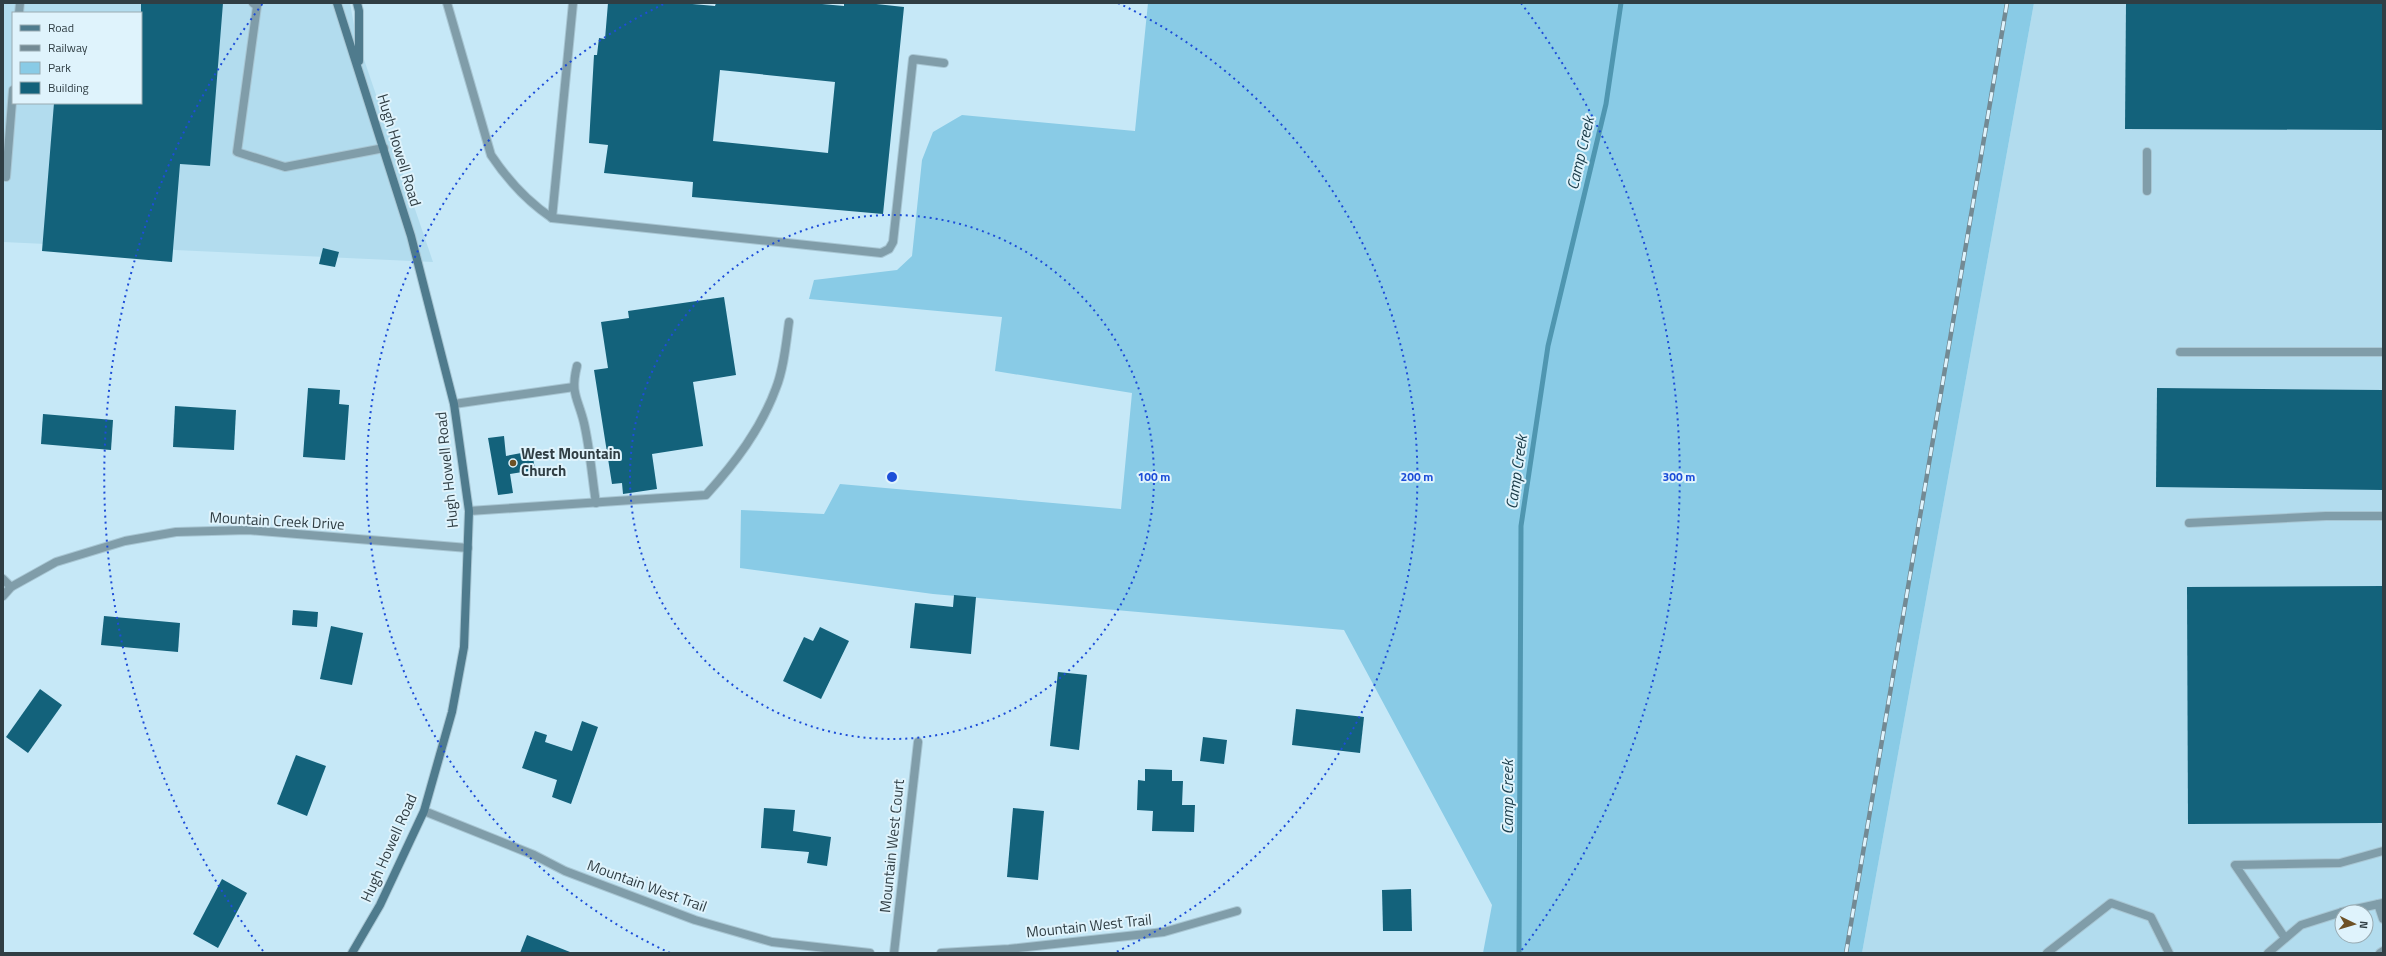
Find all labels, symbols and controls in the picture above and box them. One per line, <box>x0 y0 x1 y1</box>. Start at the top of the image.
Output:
legend <box>12 12 142 104</box>
text: Road <box>48 18 74 37</box>
text: Railway <box>48 38 88 57</box>
text: Park <box>48 58 71 77</box>
text: Building <box>48 78 89 97</box>
street label: Hugh Howell Road <box>371 91 428 209</box>
water label: Camp Creek <box>1560 112 1601 192</box>
street label: Hugh Howell Road <box>429 411 464 529</box>
water label: Camp Creek <box>1499 432 1533 511</box>
place label: West Mountain Church <box>521 442 621 482</box>
marker: West Mountain Church <box>508 458 518 468</box>
text: 100 m <box>1138 467 1170 486</box>
text: 200 m <box>1401 467 1433 486</box>
text: 300 m <box>1663 467 1695 486</box>
centre of rings <box>885 470 899 484</box>
street label: Mountain Creek Drive <box>209 505 345 536</box>
water label: Camp Creek <box>1495 758 1519 834</box>
street label: Mountain West Court <box>873 777 910 914</box>
street label: Hugh Howell Road <box>354 790 423 906</box>
street label: Mountain West Trail <box>584 853 710 918</box>
north arrow <box>2334 904 2374 944</box>
street label: Mountain West Trail <box>1025 907 1153 944</box>
text: N <box>2356 920 2372 929</box>

